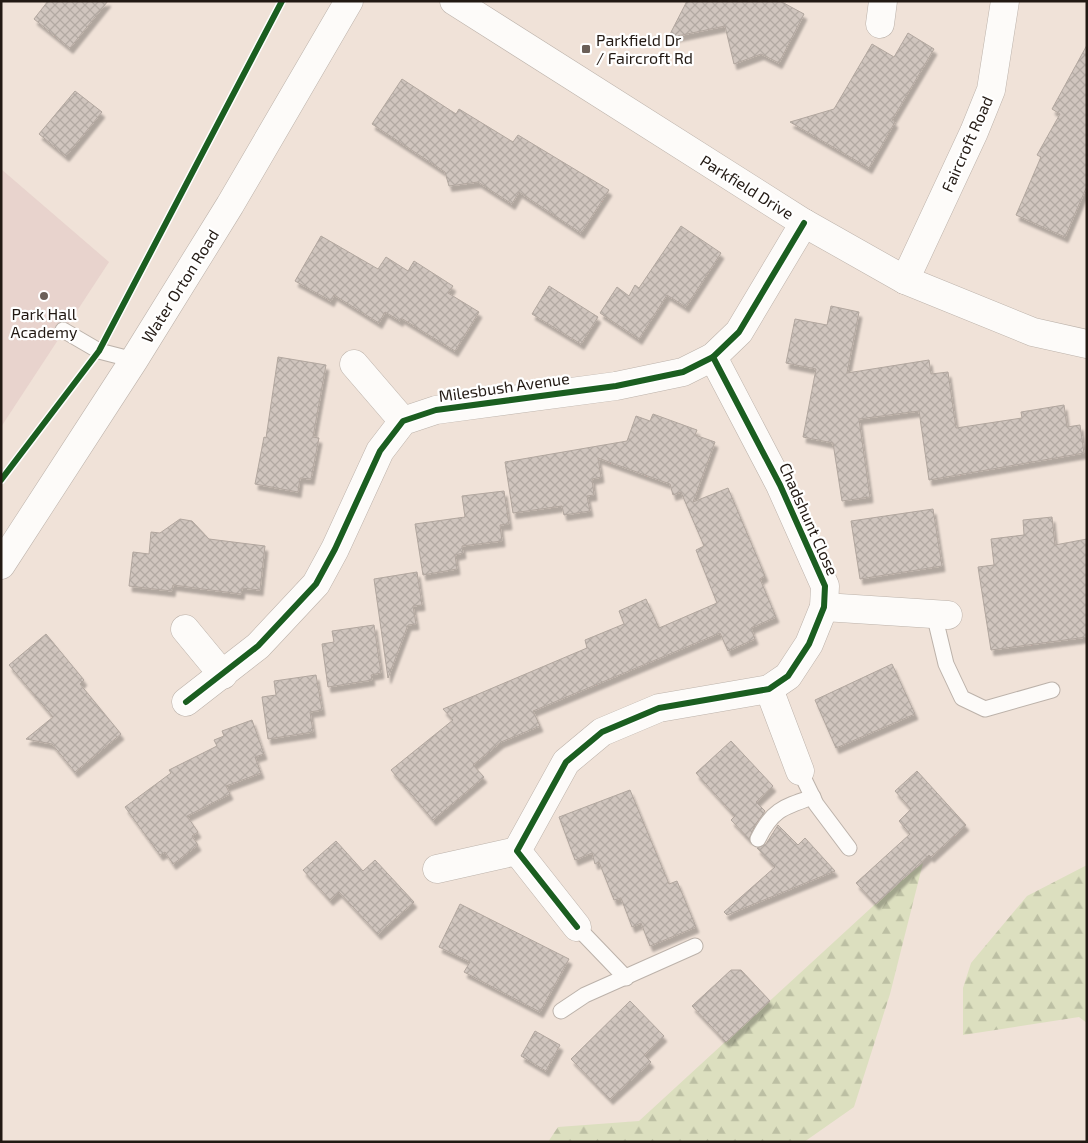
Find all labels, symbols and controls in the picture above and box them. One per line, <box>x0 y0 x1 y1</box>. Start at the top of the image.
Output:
place label: Parkfield Dr / Faircroft Rd <box>596 30 693 67</box>
marker: Parkfield Dr / Faircroft Rd <box>580 43 592 55</box>
street label: Faircroft Road <box>937 93 996 195</box>
street label: Parkfield Drive <box>697 150 797 223</box>
street label: Water Orton Road <box>137 226 222 346</box>
marker: Park Hall Academy <box>38 290 50 302</box>
place label: Park Hall Academy <box>11 304 78 341</box>
street label: Milesbush Avenue <box>437 368 571 405</box>
street label: Chadshunt Close <box>776 459 843 578</box>

